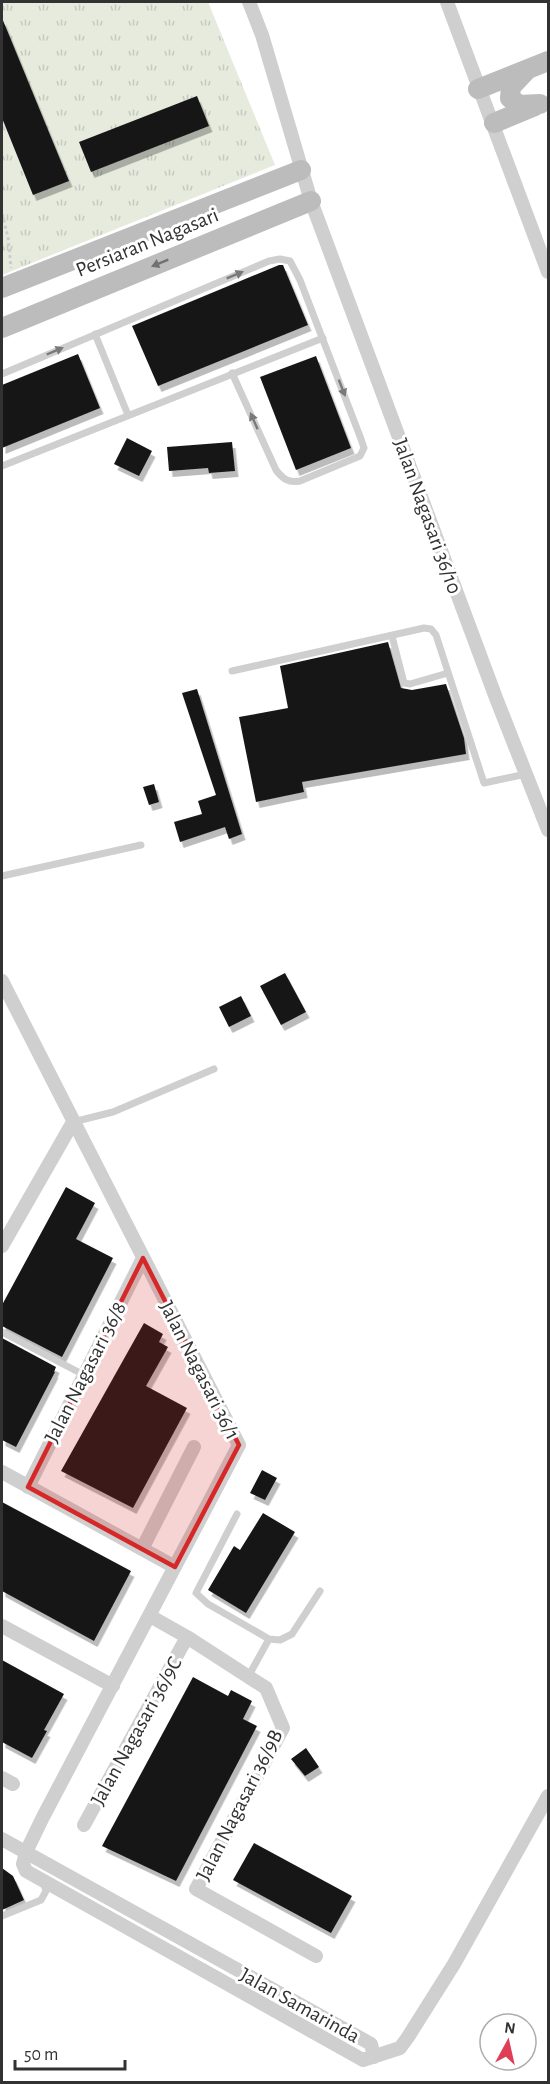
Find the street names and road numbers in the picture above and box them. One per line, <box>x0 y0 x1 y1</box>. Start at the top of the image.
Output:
street label: Persiaran Nagasari <box>73 204 221 281</box>
street label: Jalan Nagasari 36/10 <box>390 436 465 597</box>
street label: Jalan Nagasari 36/8 <box>41 1298 130 1446</box>
street label: Jalan Nagasari 36/1 <box>156 1298 244 1443</box>
street label: Jalan Nagasari 36/9C <box>87 1653 186 1809</box>
street label: Jalan Nagasari 36/9B <box>192 1726 287 1884</box>
street label: Jalan Samarinda <box>236 1964 363 2047</box>

